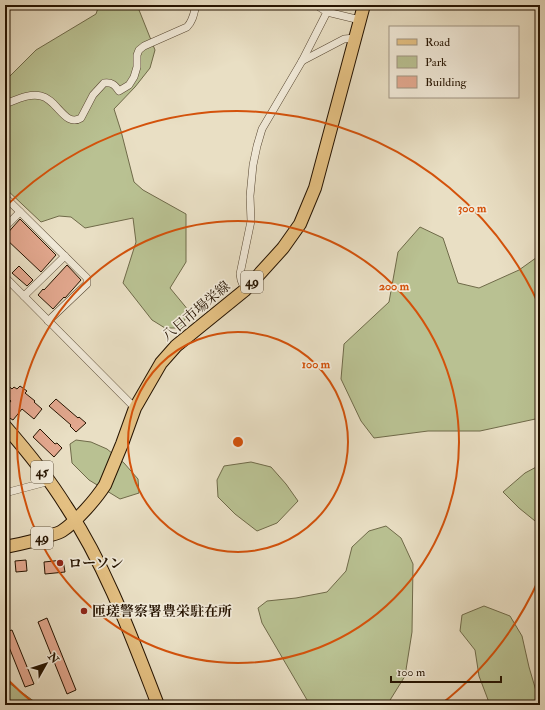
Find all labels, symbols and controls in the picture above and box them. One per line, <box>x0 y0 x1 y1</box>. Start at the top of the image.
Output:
legend <box>389 26 519 98</box>
text: Road <box>425 35 450 50</box>
text: Park <box>425 55 447 70</box>
text: Building <box>425 75 468 90</box>
text: 300 m <box>458 201 487 216</box>
road number: 49 <box>241 271 263 293</box>
street label: 八日市場栄線 <box>158 277 234 345</box>
text: 200 m <box>379 279 410 294</box>
text: 100 m <box>302 357 331 372</box>
centre of rings <box>231 435 245 449</box>
road number: 45 <box>31 461 53 483</box>
road number: 49 <box>31 527 53 549</box>
place label: ローソン <box>68 555 123 572</box>
marker: ローソン <box>55 558 65 568</box>
place label: 匝瑳警察署豊栄駐在所 <box>92 603 232 620</box>
marker: 匝瑳警察署豊栄駐在所 <box>79 606 89 616</box>
north arrow <box>26 644 66 684</box>
text: N <box>45 649 62 667</box>
scale bar <box>391 658 501 684</box>
text: 100 m <box>397 665 426 680</box>

